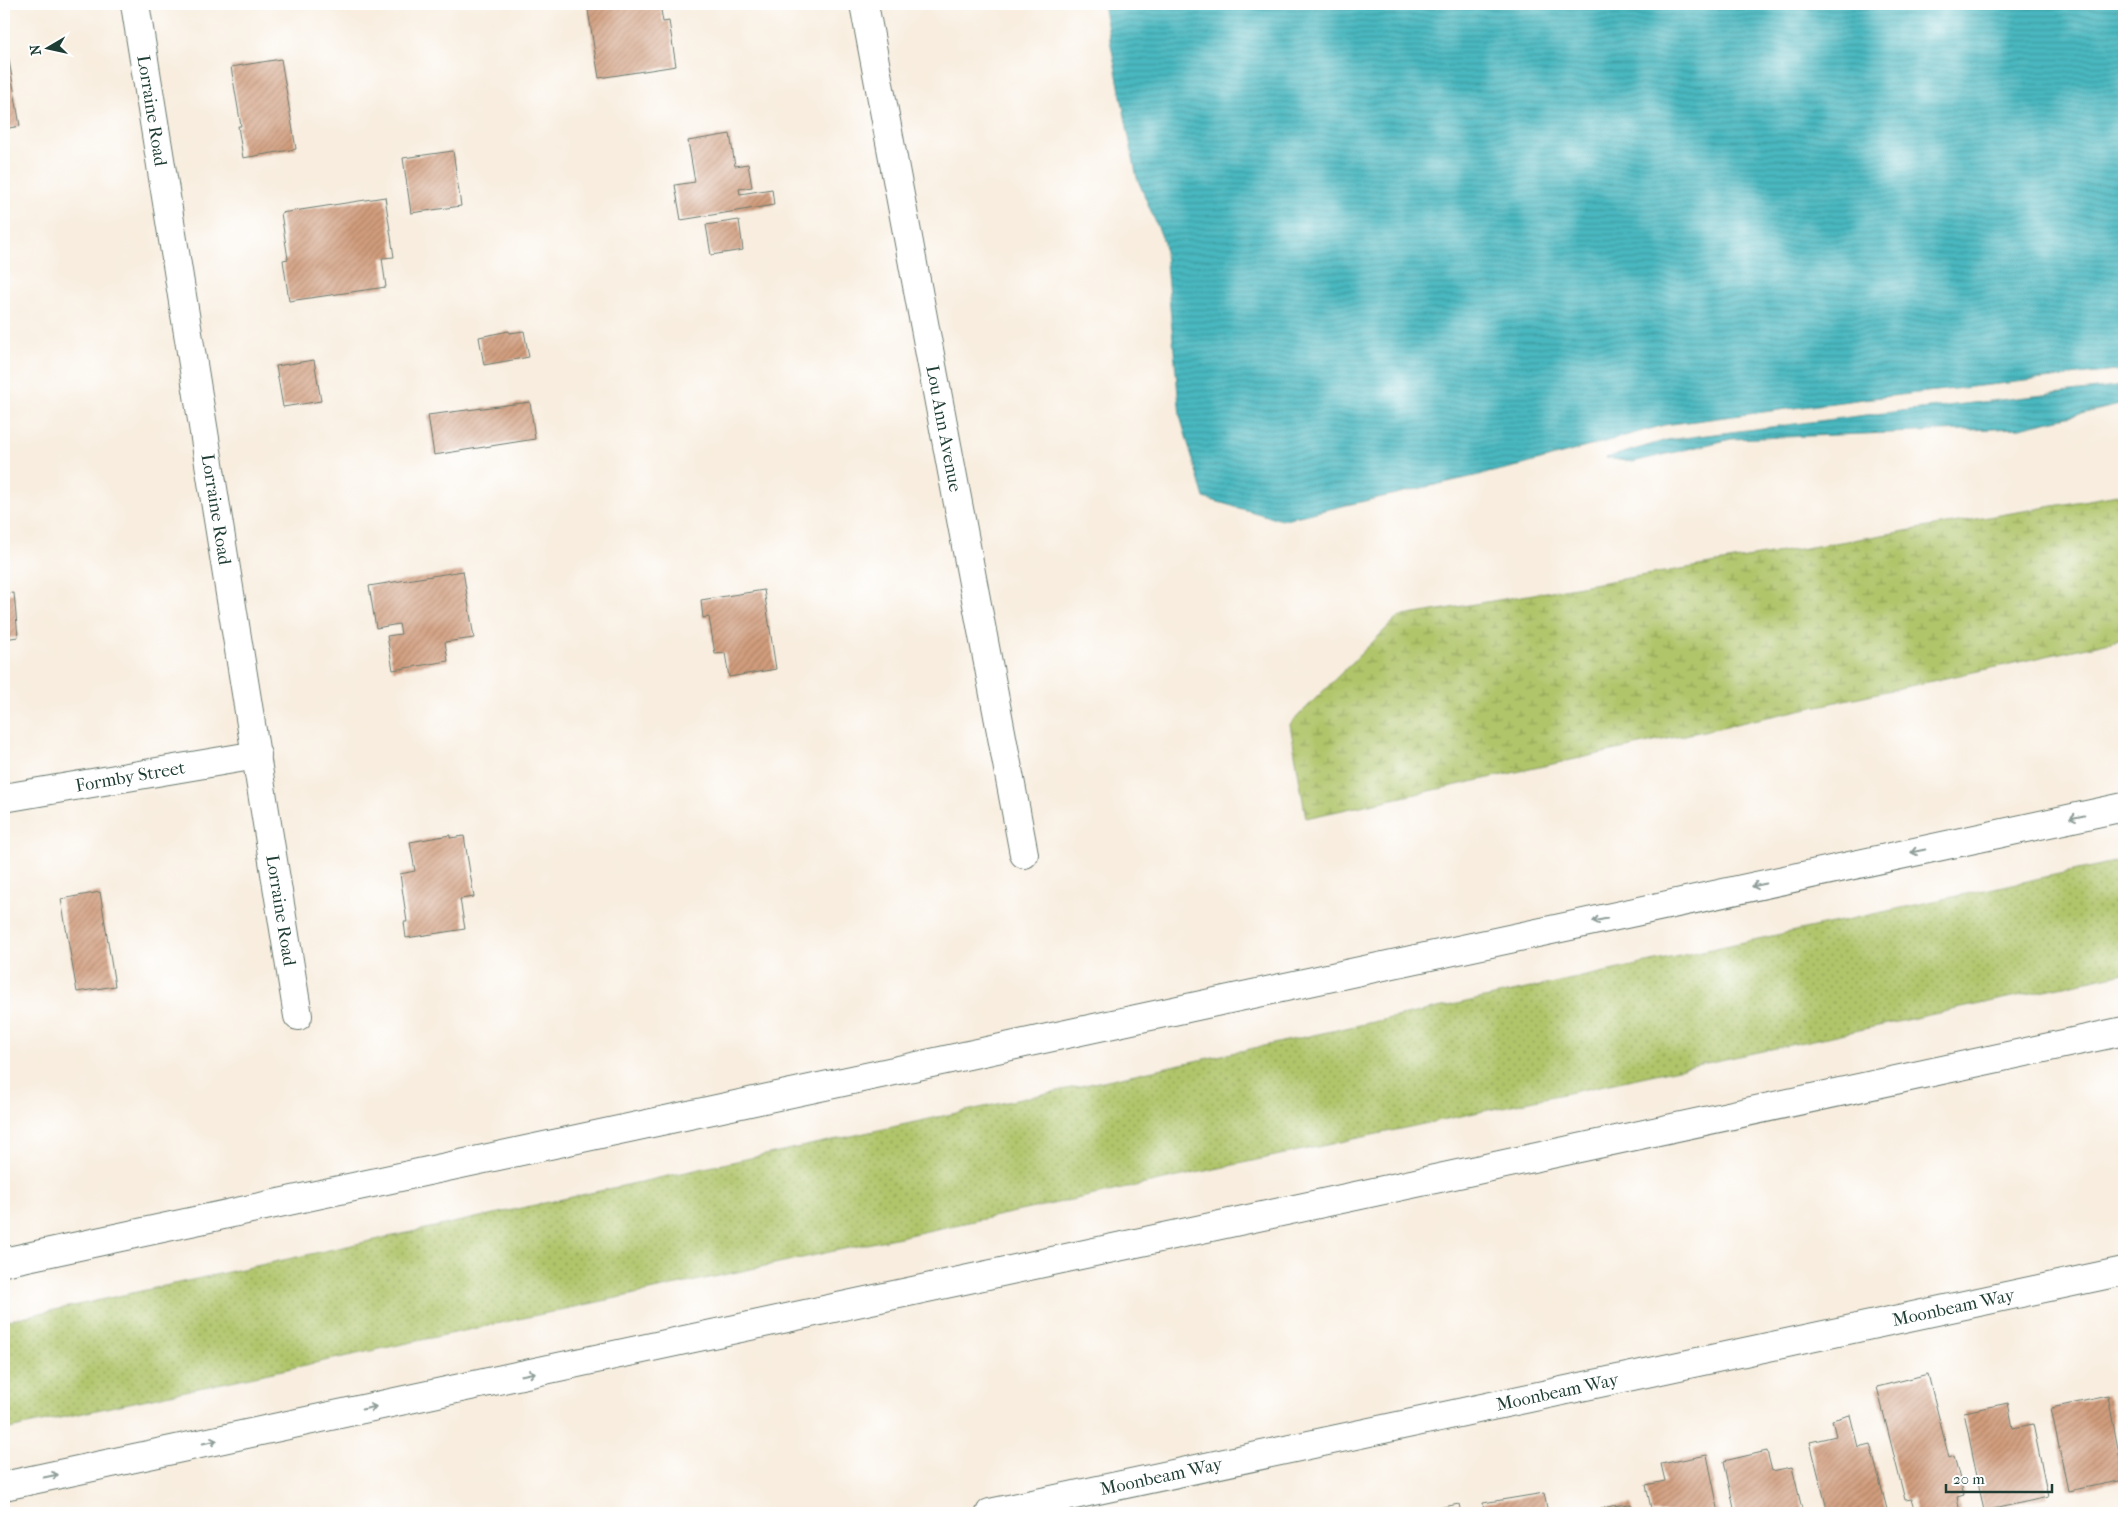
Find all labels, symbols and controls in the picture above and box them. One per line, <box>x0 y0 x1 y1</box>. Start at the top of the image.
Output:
north arrow <box>22 22 72 72</box>
text: N <box>26 43 45 57</box>
street label: Lorraine Road <box>132 54 171 168</box>
street label: Lou Ann Avenue <box>921 364 966 494</box>
street label: Lorraine Road <box>197 453 235 567</box>
street label: Formby Street <box>74 757 187 797</box>
one-way arrow <box>2069 813 2085 822</box>
one-way arrow <box>1910 847 1926 857</box>
street label: Lorraine Road <box>261 853 300 968</box>
one-way arrow <box>1751 881 1767 891</box>
one-way arrow <box>1592 915 1608 925</box>
street label: Moonbeam Way <box>1890 1284 2018 1331</box>
one-way arrow <box>520 1369 536 1378</box>
street label: Moonbeam Way <box>1494 1369 1622 1416</box>
one-way arrow <box>361 1403 377 1412</box>
one-way arrow <box>202 1437 218 1446</box>
street label: Moonbeam Way <box>1098 1453 1226 1500</box>
scale bar <box>1946 1462 2052 1494</box>
text: 20 m <box>1953 1470 1985 1488</box>
one-way arrow <box>43 1471 59 1480</box>

